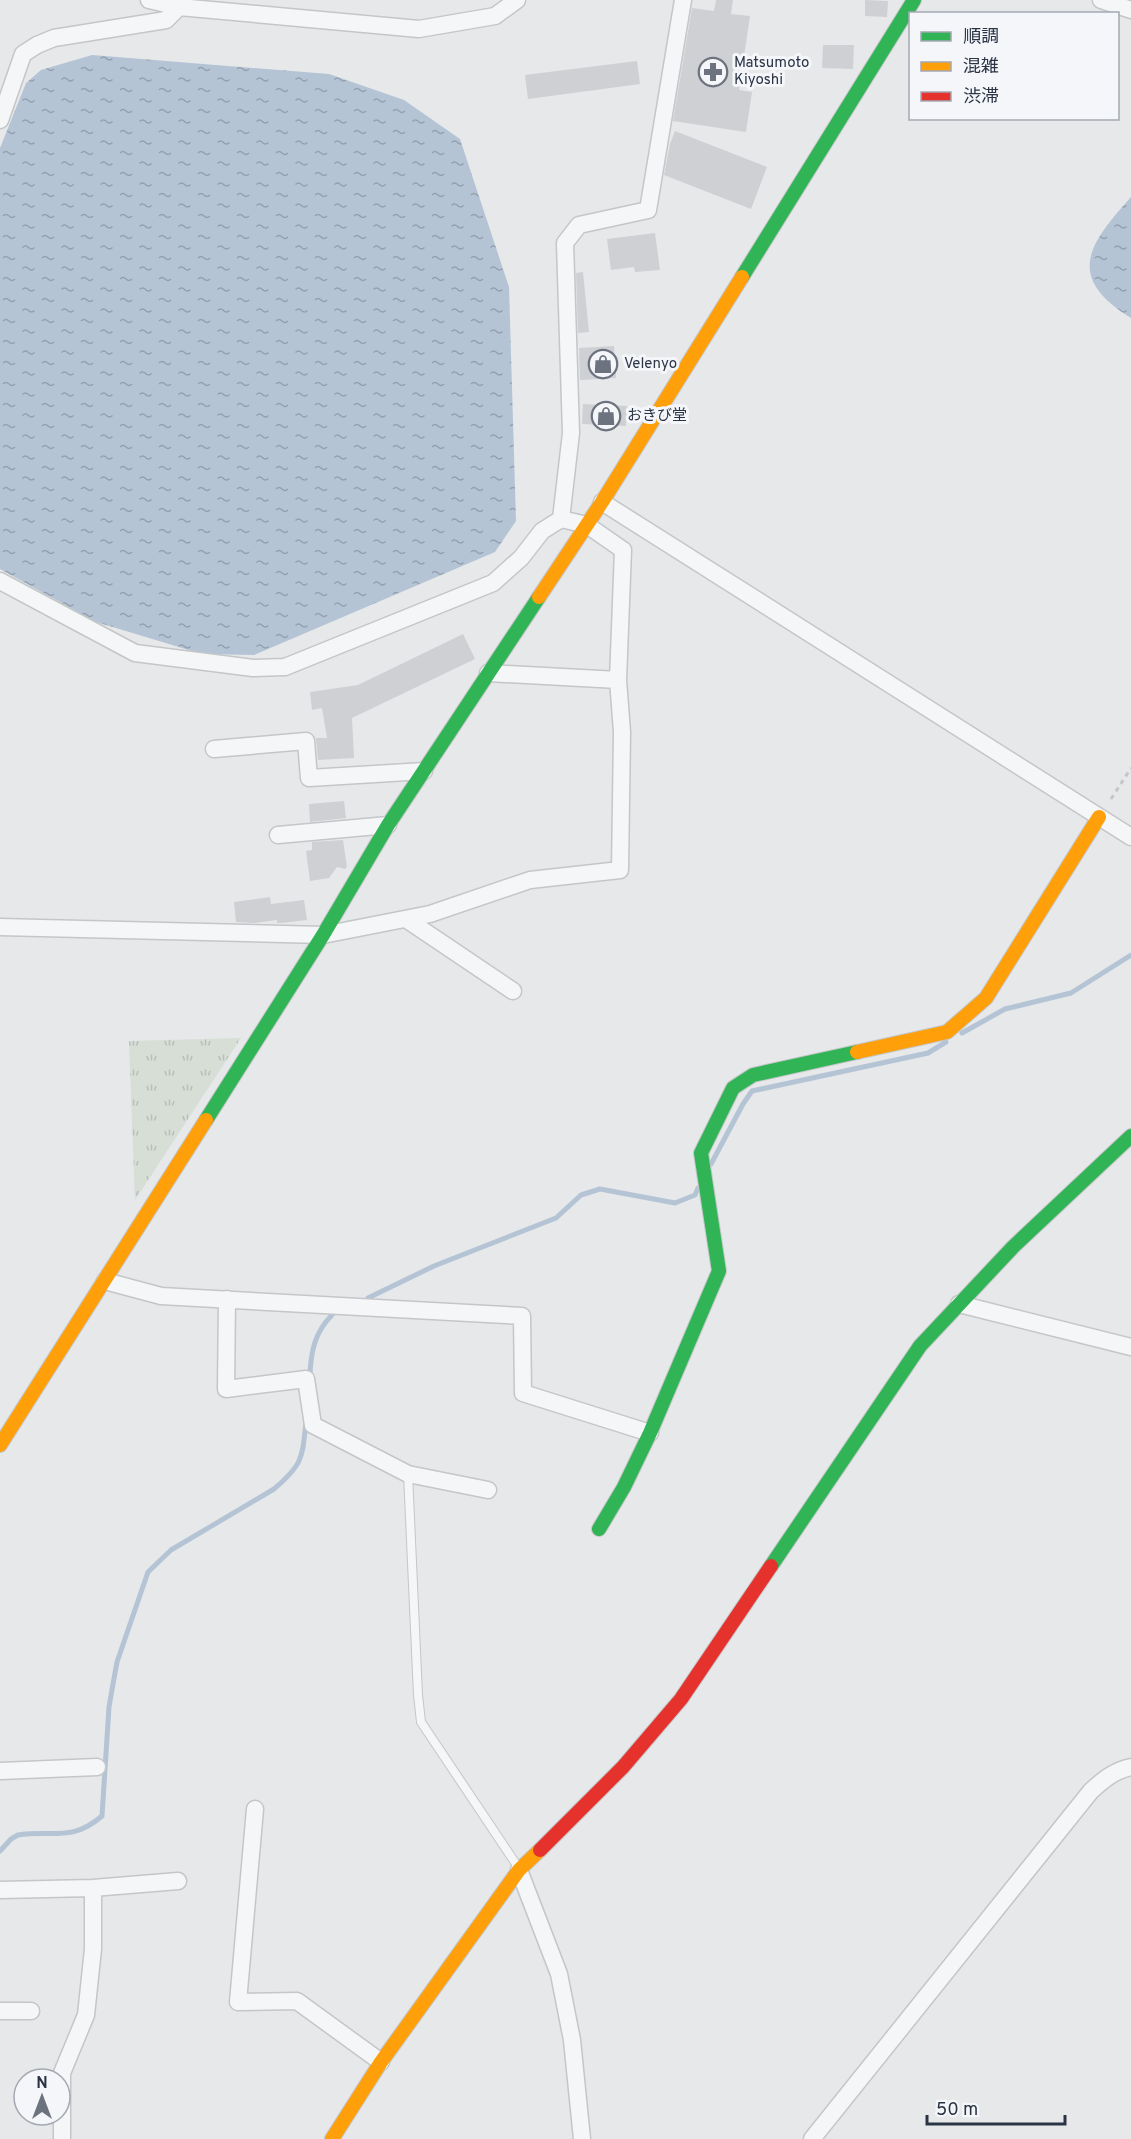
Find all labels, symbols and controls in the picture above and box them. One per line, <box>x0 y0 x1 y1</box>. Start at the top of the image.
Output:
legend <box>909 12 1119 120</box>
text: 順調 <box>963 26 999 49</box>
place label: Matsumoto Kiyoshi <box>734 54 809 90</box>
pharmacy icon: Matsumoto Kiyoshi <box>697 56 729 88</box>
text: 混雑 <box>963 56 999 79</box>
text: 渋滞 <box>963 86 999 109</box>
shop icon: Velenyo <box>587 348 619 380</box>
place label: Velenyo <box>624 355 677 374</box>
shop icon: おきび堂 <box>590 400 622 432</box>
place label: おきび堂 <box>627 407 687 426</box>
north arrow <box>12 2067 72 2127</box>
text: N <box>36 2074 48 2094</box>
scale bar <box>927 2088 1065 2126</box>
text: 50 m <box>936 2099 978 2122</box>

